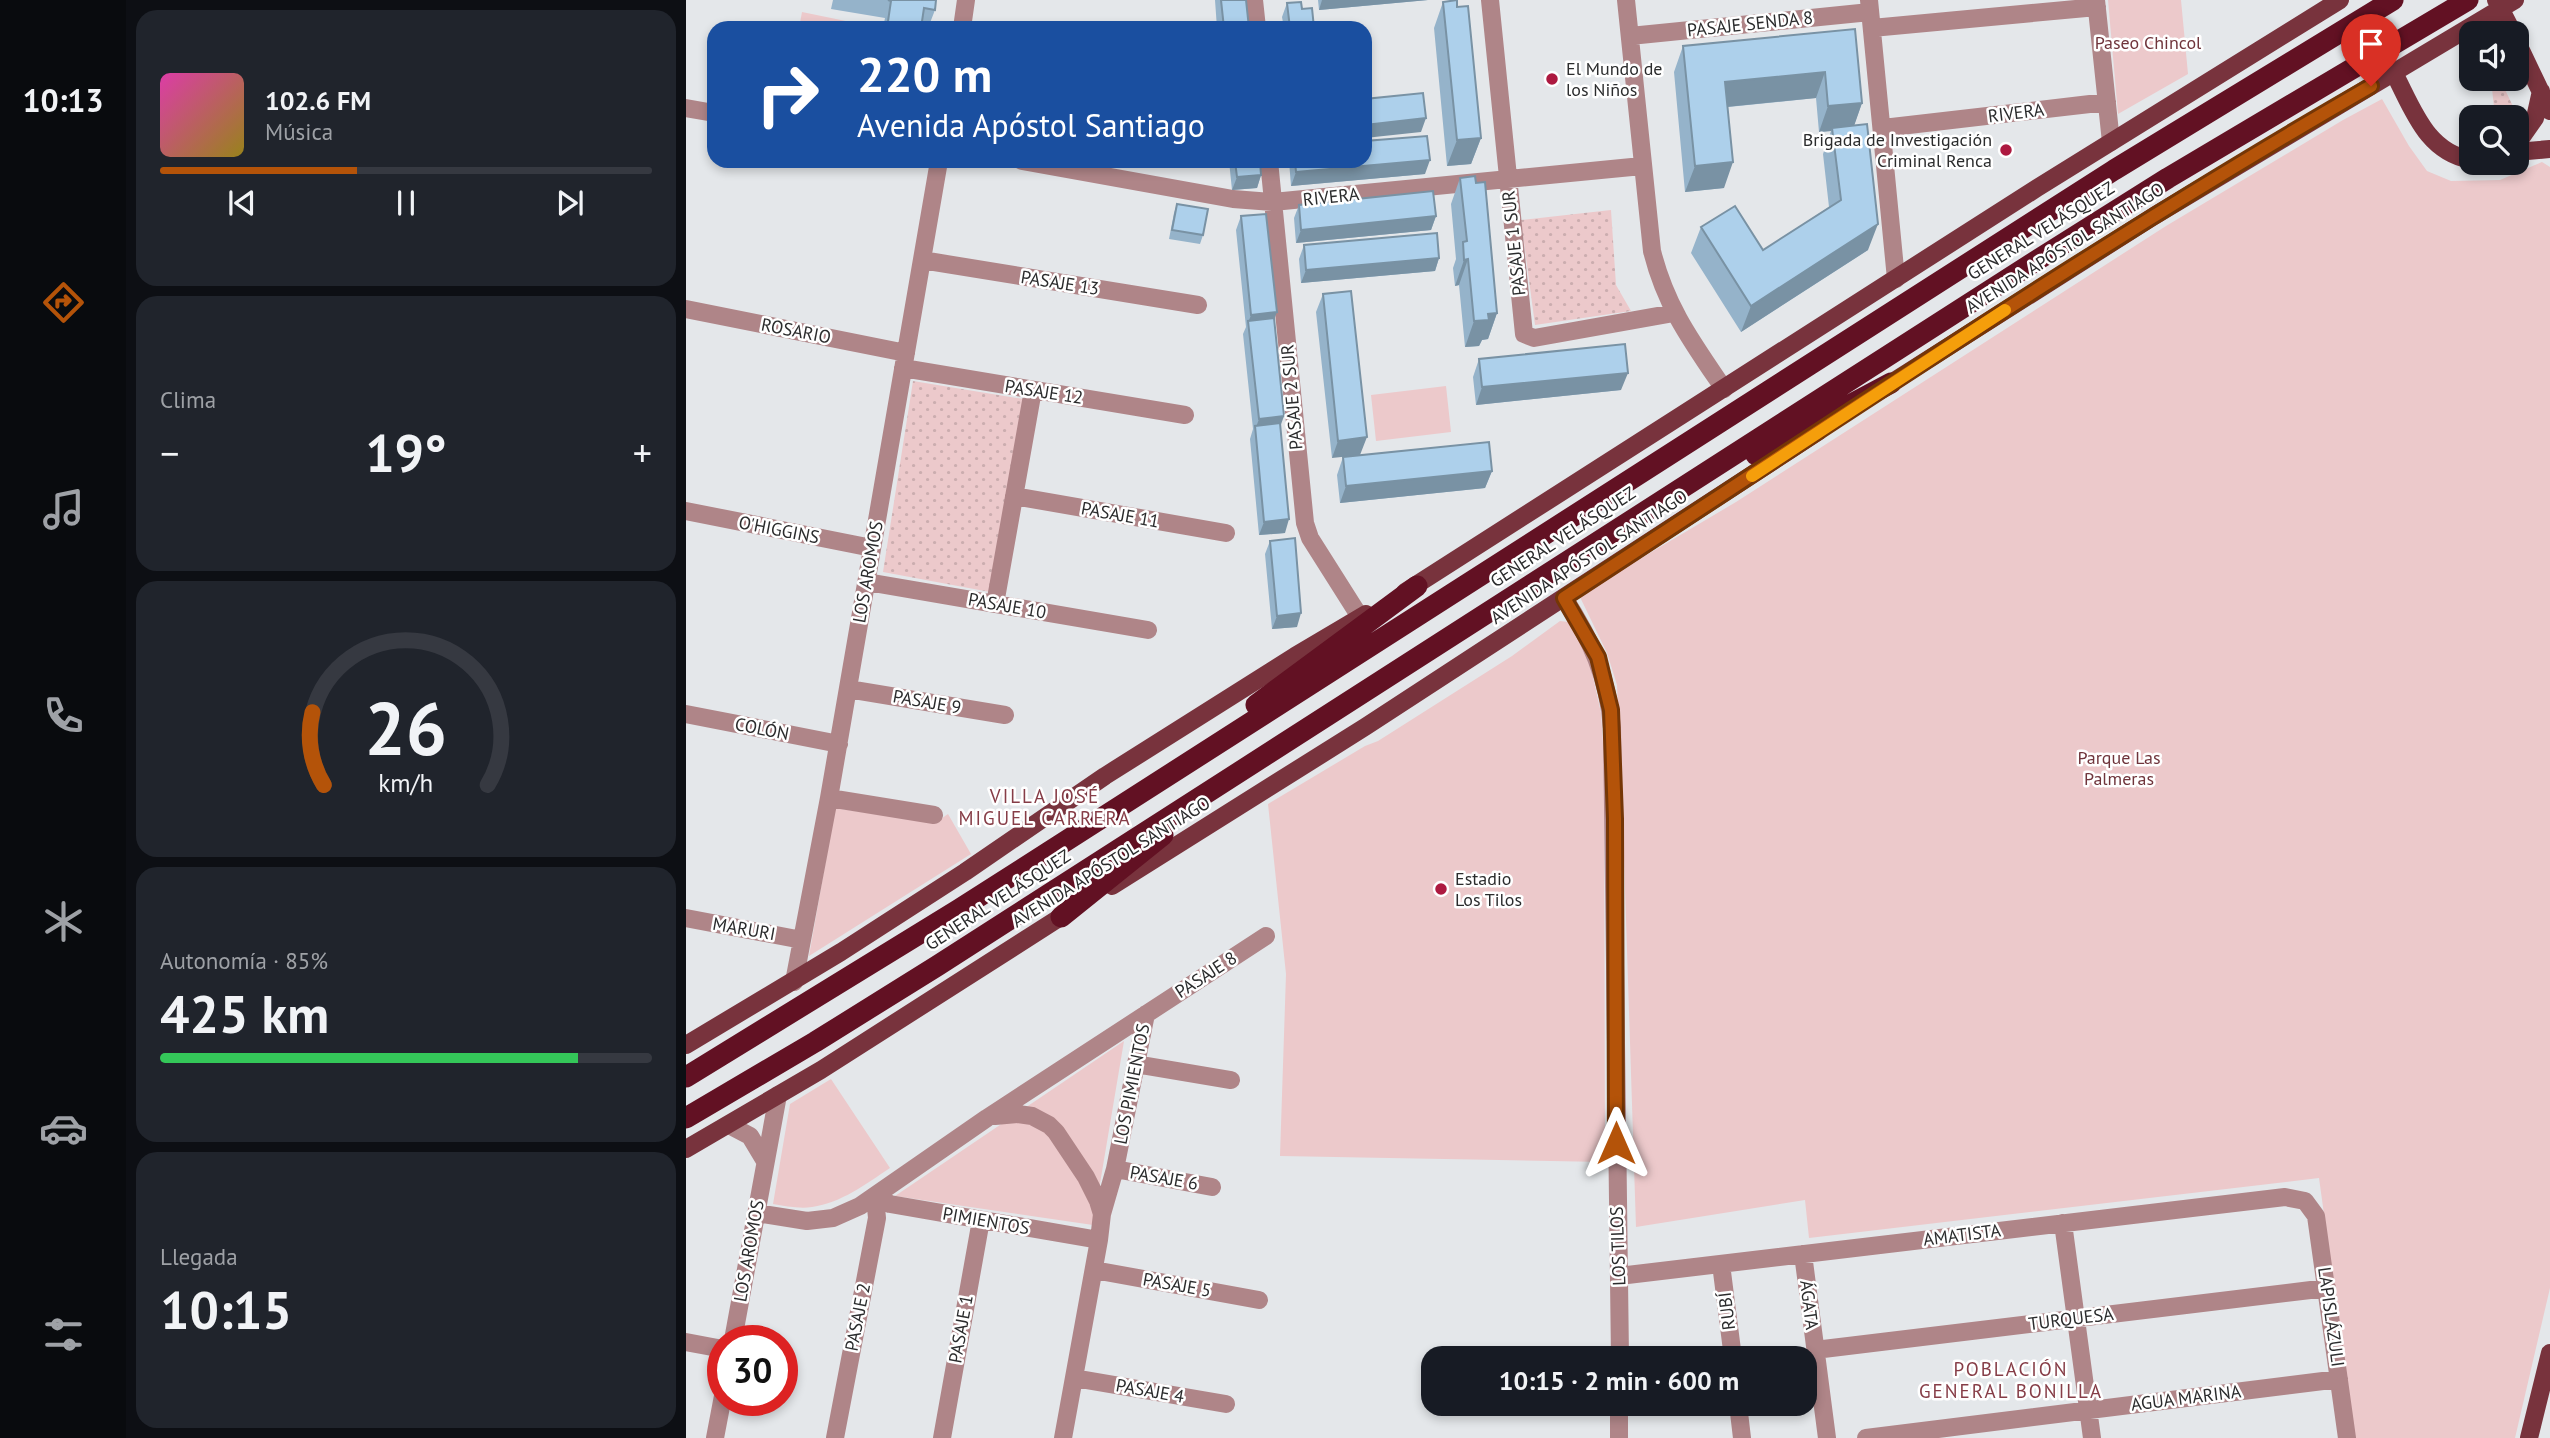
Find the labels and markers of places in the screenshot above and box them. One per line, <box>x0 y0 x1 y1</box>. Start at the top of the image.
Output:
pin <box>2341 14 2401 86</box>
place label: El Mundo de los Niños <box>1566 57 1662 101</box>
marker: El Mundo de los Niños <box>1544 71 1560 87</box>
place label: Brigada de Investigación Criminal Renca <box>1803 128 1992 172</box>
marker: Brigada de Investigación Criminal Renca <box>1998 142 2014 158</box>
place label: Estadio Los Tilos <box>1455 867 1522 911</box>
marker: Estadio Los Tilos <box>1433 881 1449 897</box>

